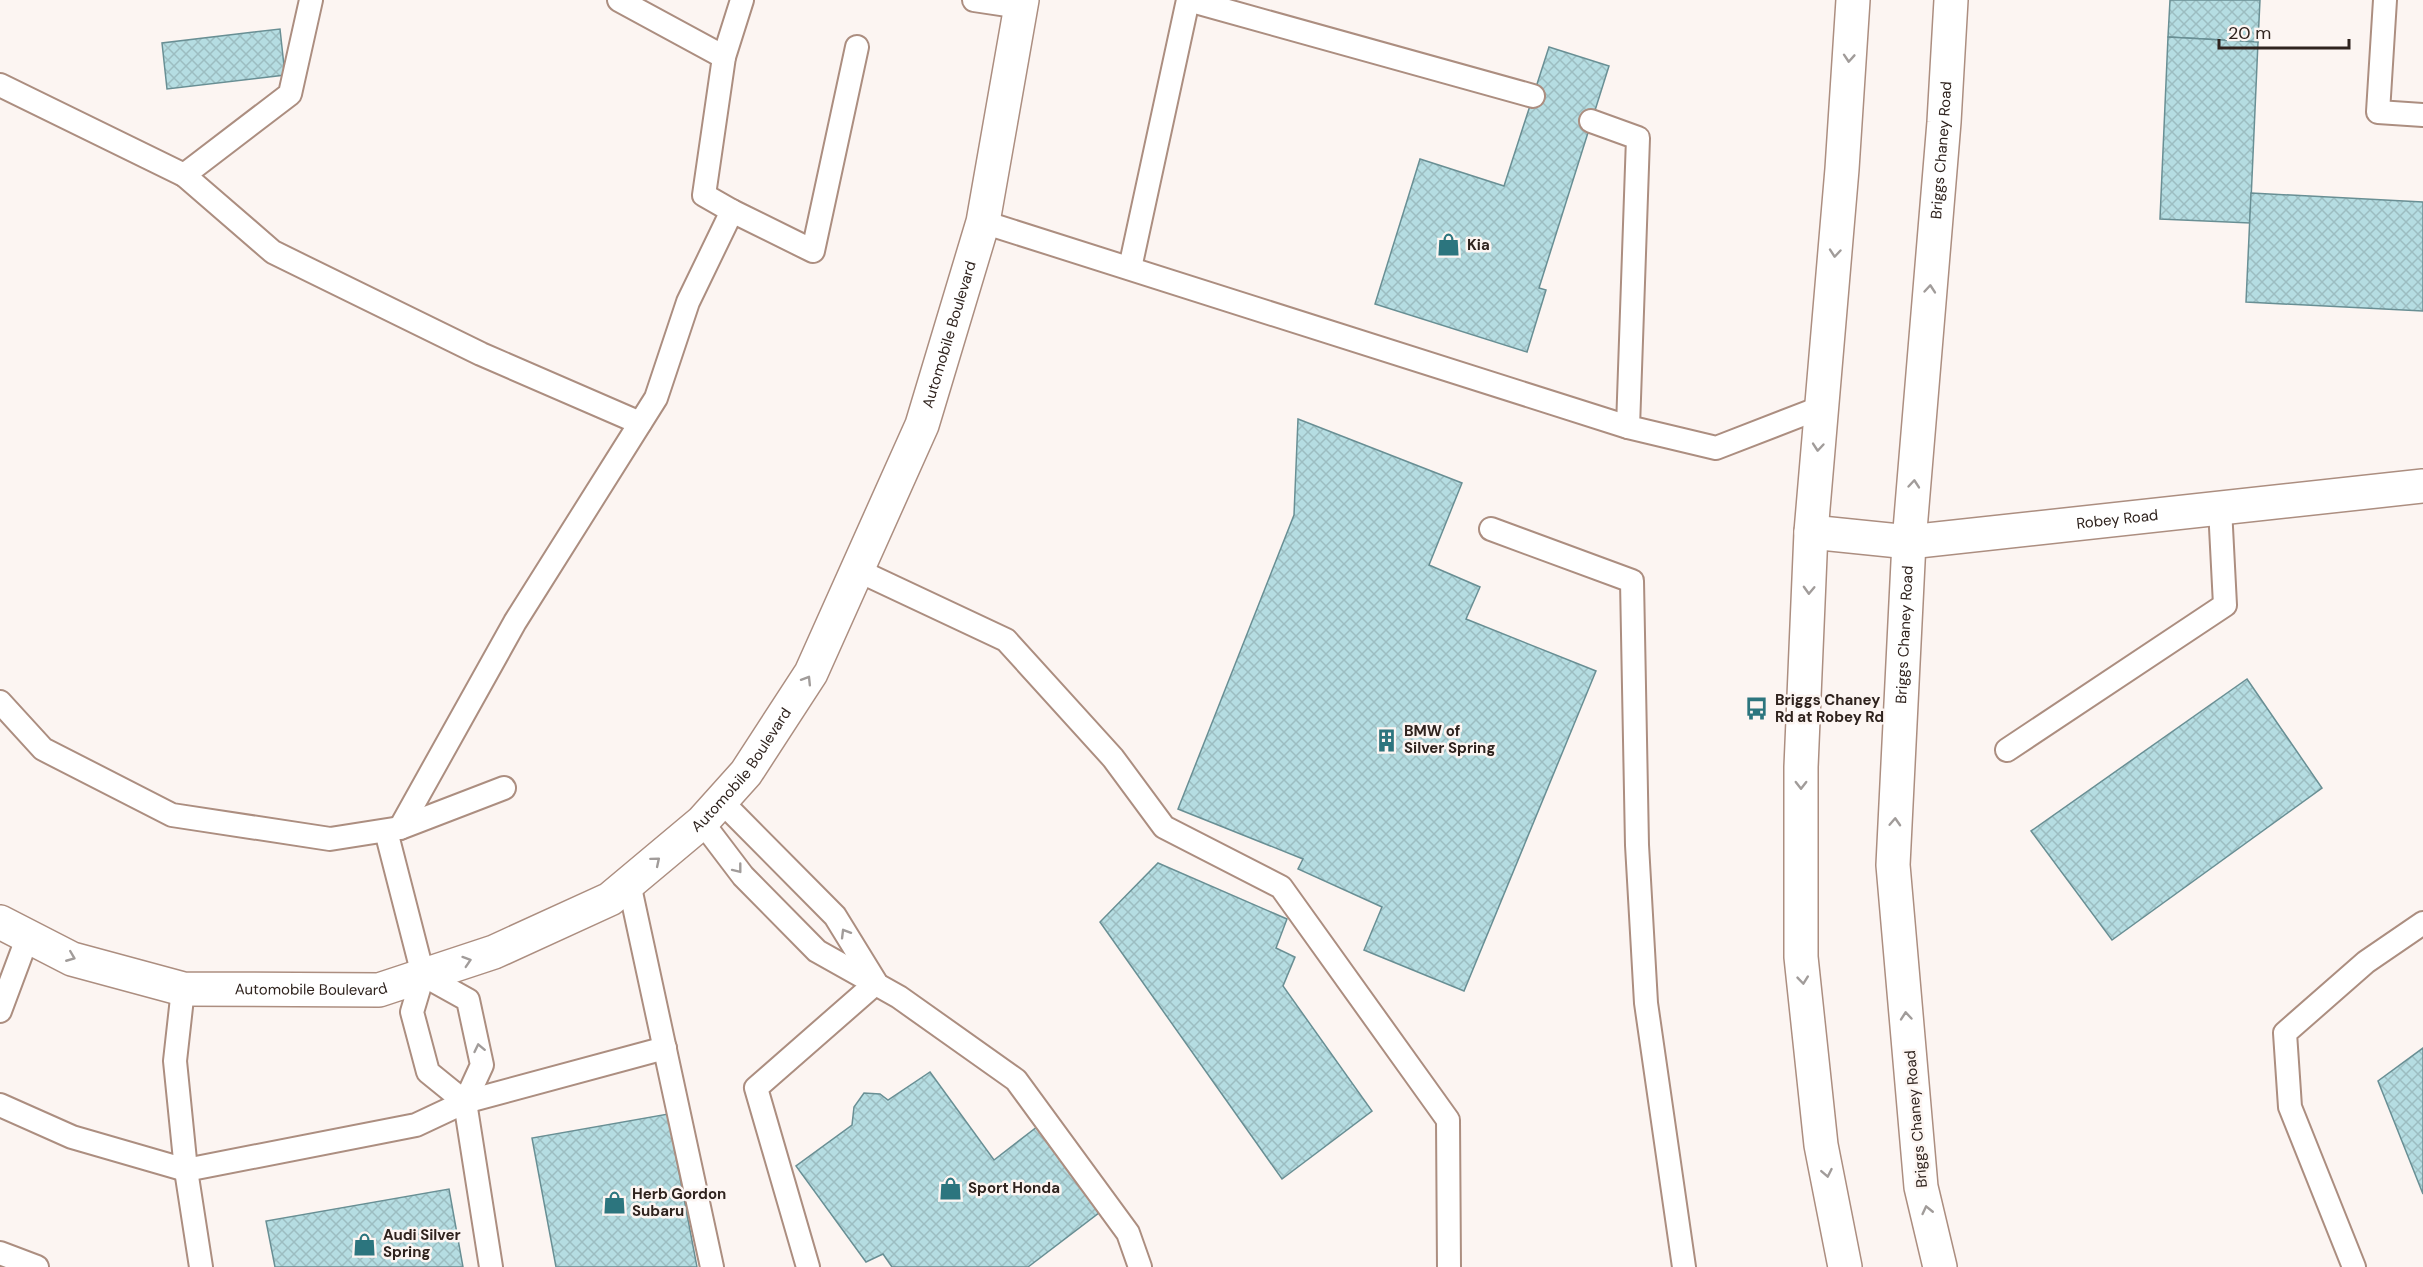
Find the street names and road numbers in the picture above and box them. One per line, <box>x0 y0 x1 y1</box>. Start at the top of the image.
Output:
street label: Briggs Chaney Road <box>1926 81 1956 220</box>
street label: Automobile Boulevard <box>918 258 981 410</box>
street label: Robey Road <box>2075 505 2159 534</box>
street label: Briggs Chaney Road <box>1891 565 1918 704</box>
street label: Automobile Boulevard <box>687 704 796 837</box>
street label: Automobile Boulevard <box>235 978 390 1000</box>
street label: Briggs Chaney Road <box>1900 1049 1932 1189</box>

